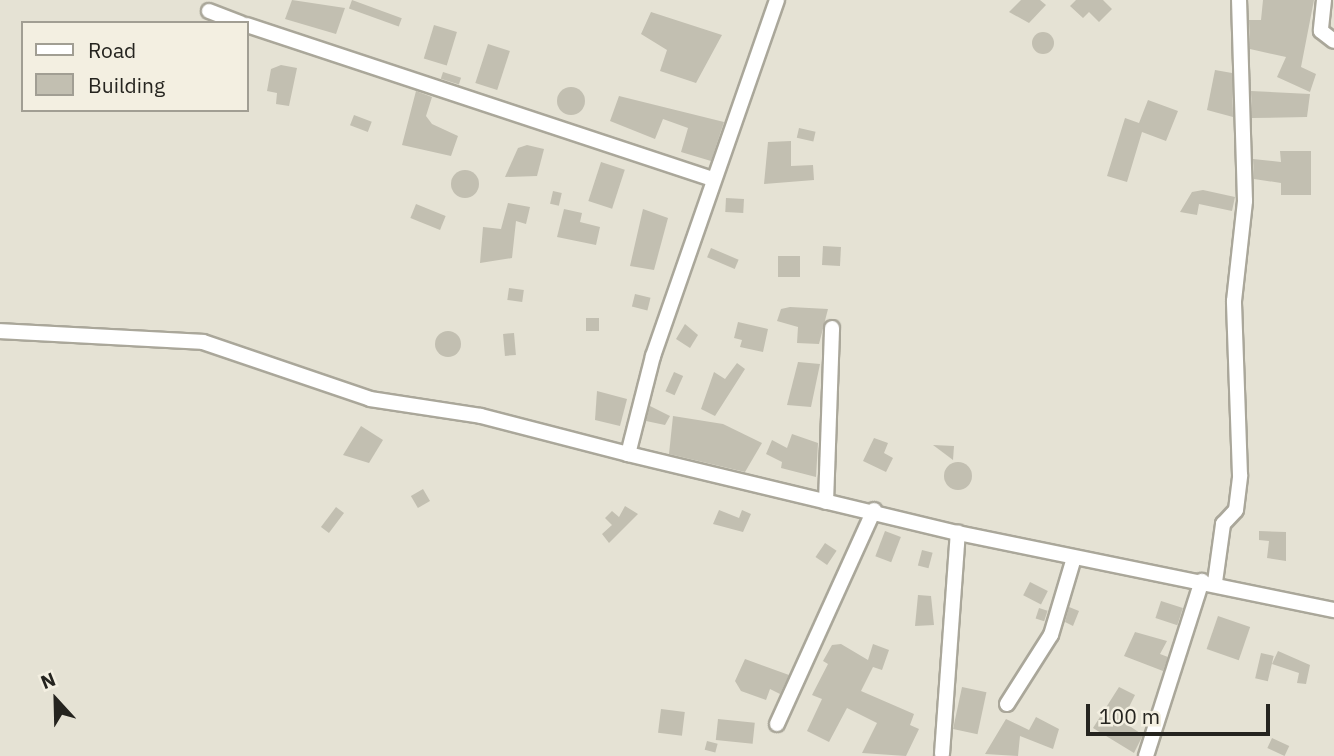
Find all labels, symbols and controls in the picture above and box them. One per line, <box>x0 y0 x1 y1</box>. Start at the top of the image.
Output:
legend <box>21 21 248 112</box>
text: Road <box>88 36 136 64</box>
text: Building <box>88 71 165 99</box>
north arrow <box>21 665 91 735</box>
text: N <box>37 667 59 694</box>
scale bar <box>1089 690 1273 734</box>
text: 100 m <box>1099 702 1160 730</box>

